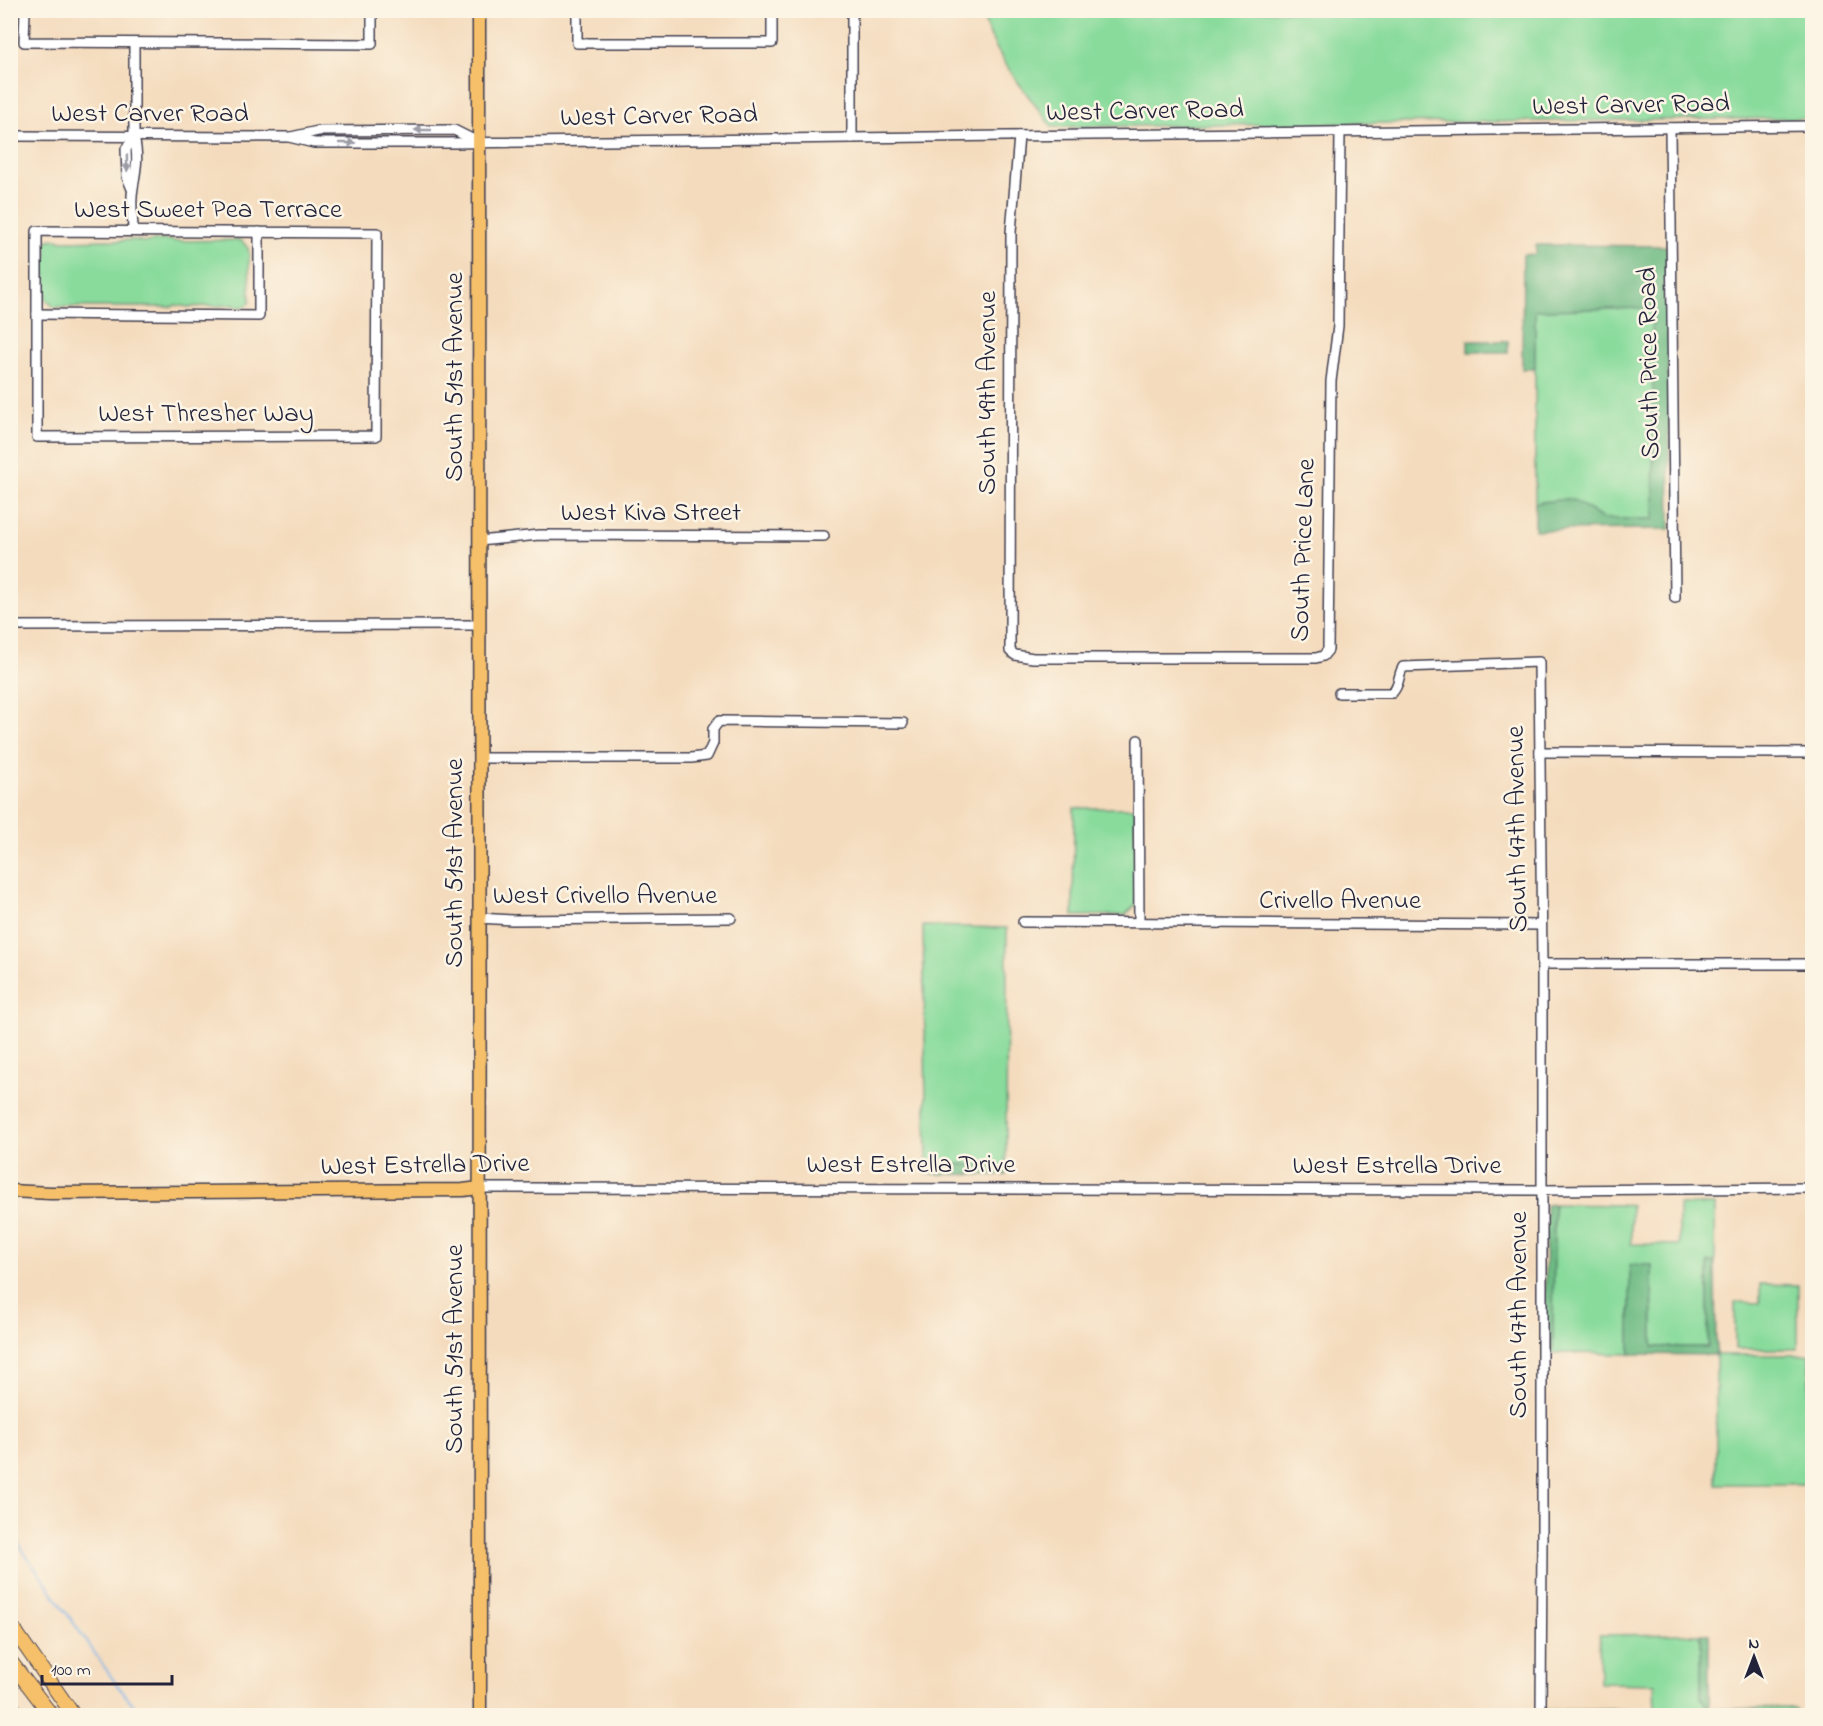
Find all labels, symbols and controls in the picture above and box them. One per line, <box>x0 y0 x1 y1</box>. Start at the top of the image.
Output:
street label: West Carver Road <box>1532 85 1730 127</box>
street label: West Carver Road <box>1046 91 1244 133</box>
street label: West Carver Road <box>51 95 249 134</box>
street label: West Carver Road <box>560 96 758 138</box>
one-way arrow <box>414 125 433 135</box>
one-way arrow <box>337 138 356 148</box>
one-way arrow <box>122 153 131 172</box>
street label: West Sweet Pea Terrace <box>74 191 343 230</box>
street label: South Price Road <box>1629 267 1671 459</box>
street label: South 51st Avenue <box>436 271 475 482</box>
street label: South 49th Avenue <box>969 290 1008 495</box>
street label: West Thresher Way <box>98 395 314 434</box>
street label: South Price Lane <box>1281 457 1327 642</box>
street label: West Kiva Street <box>561 494 741 533</box>
street label: South 47th Avenue <box>1497 724 1539 933</box>
street label: South 51st Avenue <box>436 757 475 968</box>
street label: West Crivello Avenue <box>493 877 718 916</box>
street label: Crivello Avenue <box>1259 882 1422 921</box>
street label: West Estrella Drive <box>320 1145 531 1187</box>
street label: West Estrella Drive <box>806 1146 1016 1185</box>
street label: West Estrella Drive <box>1292 1147 1502 1186</box>
street label: South 47th Avenue <box>1500 1211 1539 1419</box>
street label: South 51st Avenue <box>436 1243 475 1454</box>
north arrow <box>1724 1627 1784 1687</box>
text: N <box>1749 1632 1760 1656</box>
scale bar <box>42 1648 172 1686</box>
text: 100 m <box>51 1658 91 1684</box>

